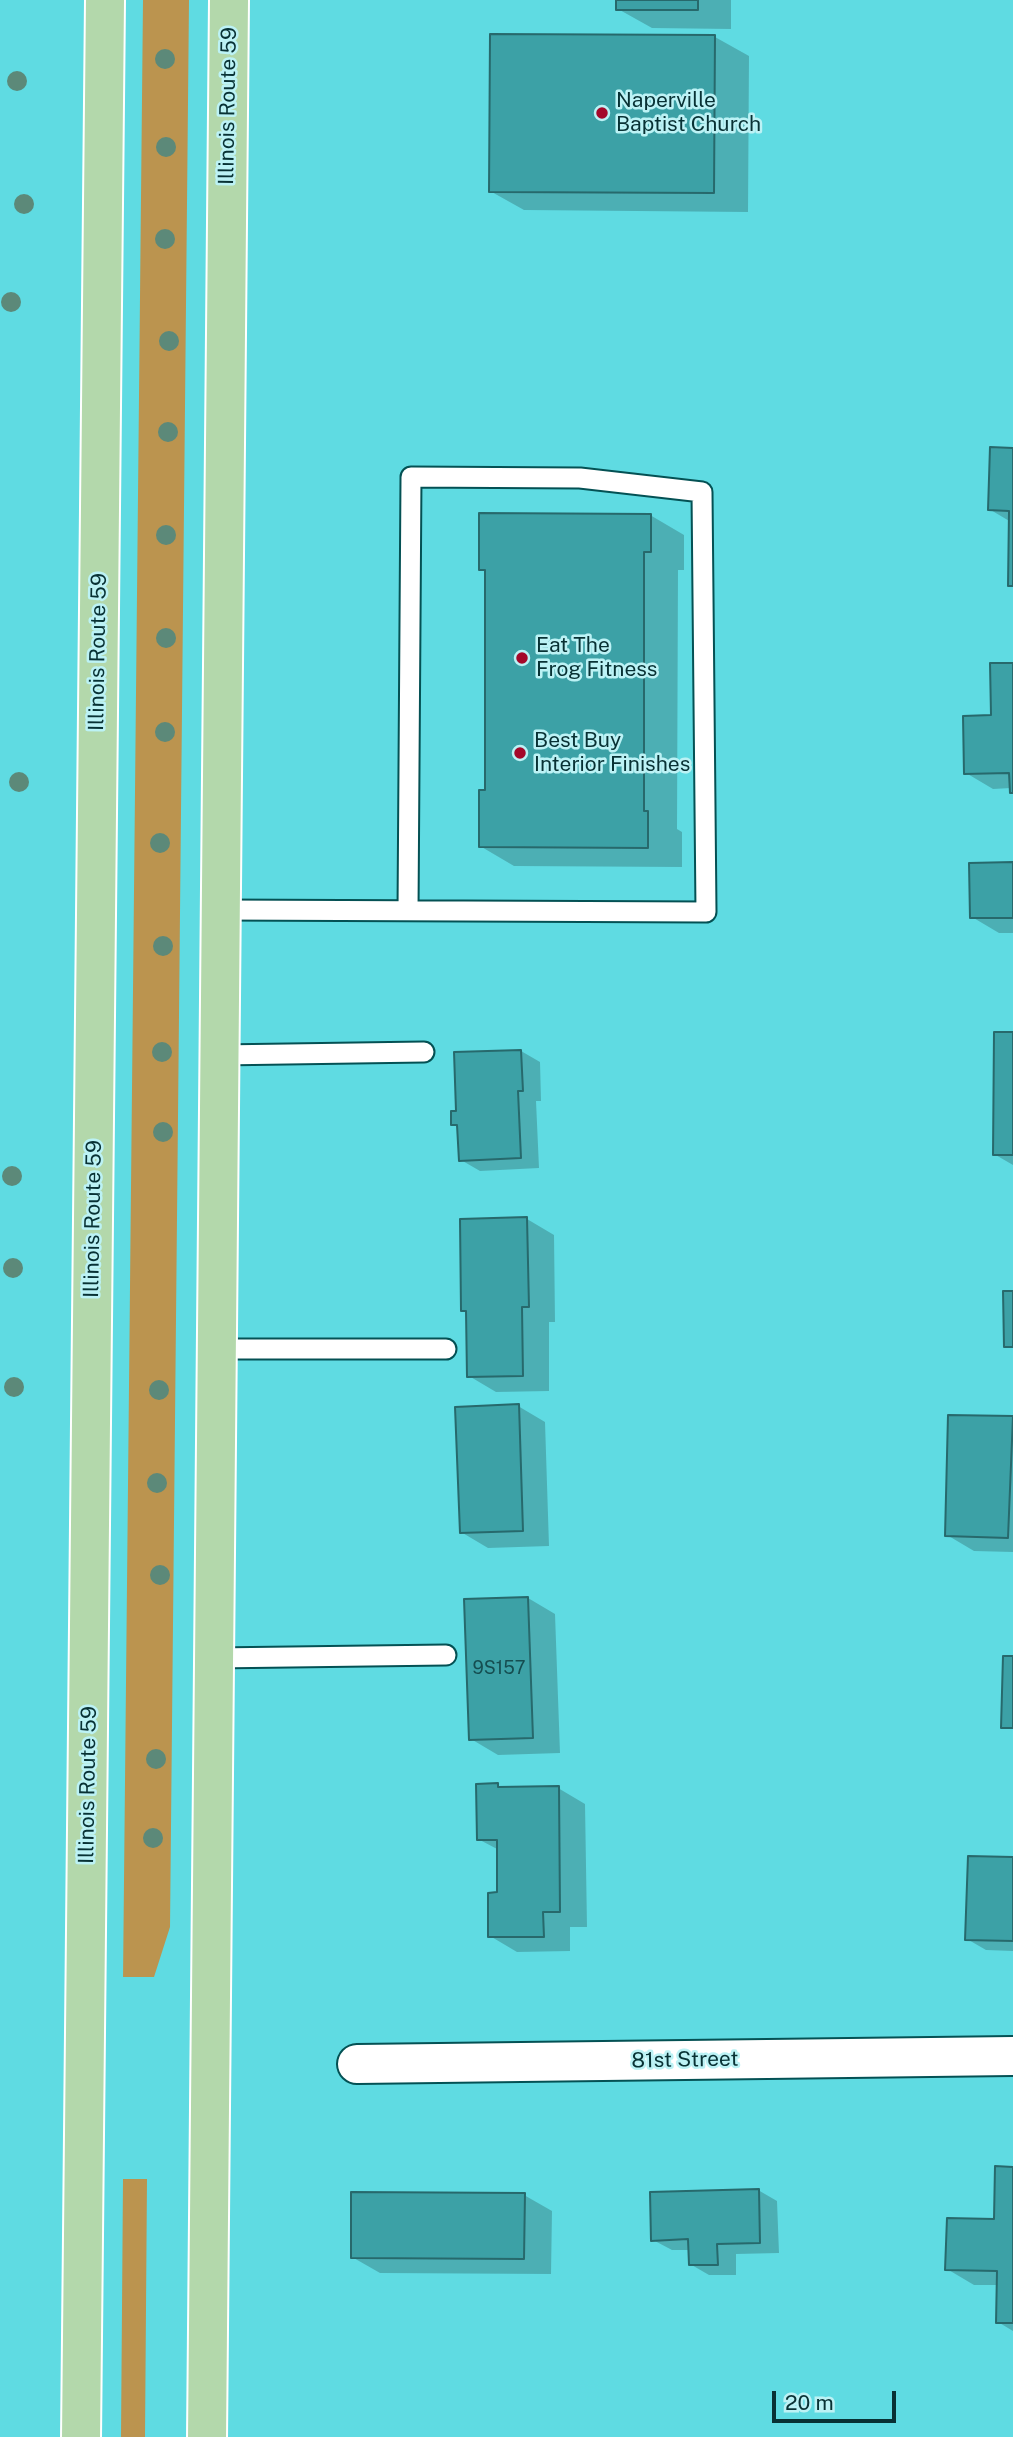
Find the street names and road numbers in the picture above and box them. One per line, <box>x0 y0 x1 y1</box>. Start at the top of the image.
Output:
street label: Illinois Route 59 <box>214 27 242 185</box>
street label: Illinois Route 59 <box>84 573 112 731</box>
street label: Illinois Route 59 <box>79 1140 107 1298</box>
street label: Illinois Route 59 <box>74 1706 102 1864</box>
street label: 81st Street <box>631 2046 739 2074</box>

